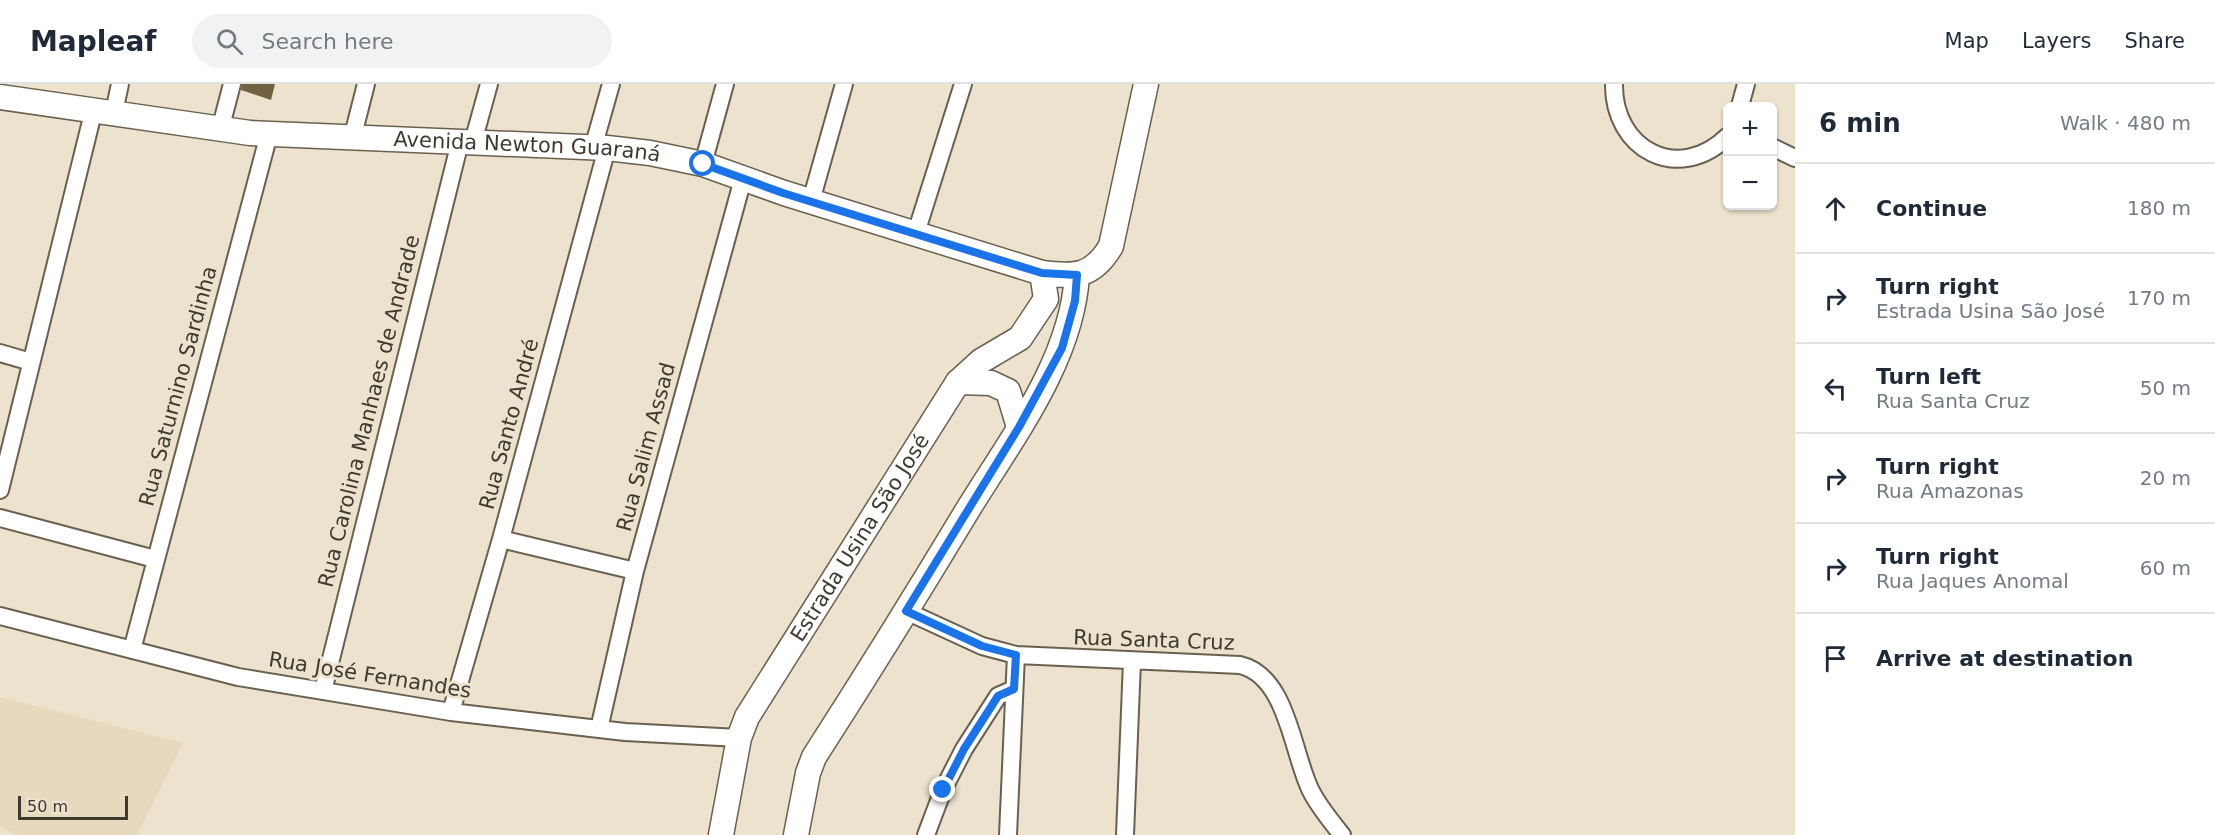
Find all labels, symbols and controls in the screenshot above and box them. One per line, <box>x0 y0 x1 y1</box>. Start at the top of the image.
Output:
search box <box>192 14 612 68</box>
text: Mapleaf <box>30 25 156 58</box>
icon: search <box>213 25 246 58</box>
text: Search here <box>261 29 394 54</box>
text: Map <box>1945 29 1989 53</box>
text: Layers <box>2022 29 2091 53</box>
text: Share <box>2124 29 2185 53</box>
map controls <box>1723 102 1777 210</box>
button: + <box>1723 102 1777 156</box>
text: 6 min <box>1819 108 1901 138</box>
text: Walk · 480 m <box>2060 111 2191 135</box>
street label: Avenida Newton Guaraná <box>393 127 663 167</box>
route start <box>689 150 715 176</box>
button: − <box>1723 156 1777 210</box>
icon: ahead <box>1819 192 1852 225</box>
text: Continue <box>1876 196 1987 221</box>
text: 180 m <box>2127 196 2191 220</box>
street label: Rua Carolina Manhaes de Andrade <box>314 232 424 590</box>
street label: Rua Saturnino Sardinha <box>134 263 222 509</box>
text: Turn right <box>1876 274 1999 299</box>
icon: right <box>1819 282 1852 315</box>
text: 170 m <box>2127 286 2191 310</box>
text: Estrada Usina São José <box>1876 299 2105 323</box>
street label: Rua Santo André <box>475 336 543 512</box>
street label: Rua Salim Assad <box>612 360 680 534</box>
text: Turn left <box>1876 364 1981 389</box>
icon: left <box>1819 372 1852 405</box>
text: 50 m <box>2140 376 2191 400</box>
text: Rua Santa Cruz <box>1876 389 2030 413</box>
street label: Estrada Usina São José <box>786 430 934 646</box>
text: Turn right <box>1876 454 1999 479</box>
icon: right <box>1819 462 1852 495</box>
text: 20 m <box>2140 466 2191 490</box>
text: Rua Amazonas <box>1876 479 2024 503</box>
text: Turn right <box>1876 544 1999 569</box>
icon: right <box>1819 552 1852 585</box>
text: 60 m <box>2140 556 2191 580</box>
text: Rua Jaques Anomal <box>1876 569 2069 593</box>
street label: Rua Santa Cruz <box>1073 625 1235 655</box>
icon: arrive <box>1819 642 1852 675</box>
text: Arrive at destination <box>1876 646 2133 671</box>
street label: Rua José Fernandes <box>267 647 473 703</box>
route end <box>929 776 955 802</box>
scale bar <box>18 793 128 820</box>
text: 50 m <box>27 797 68 816</box>

